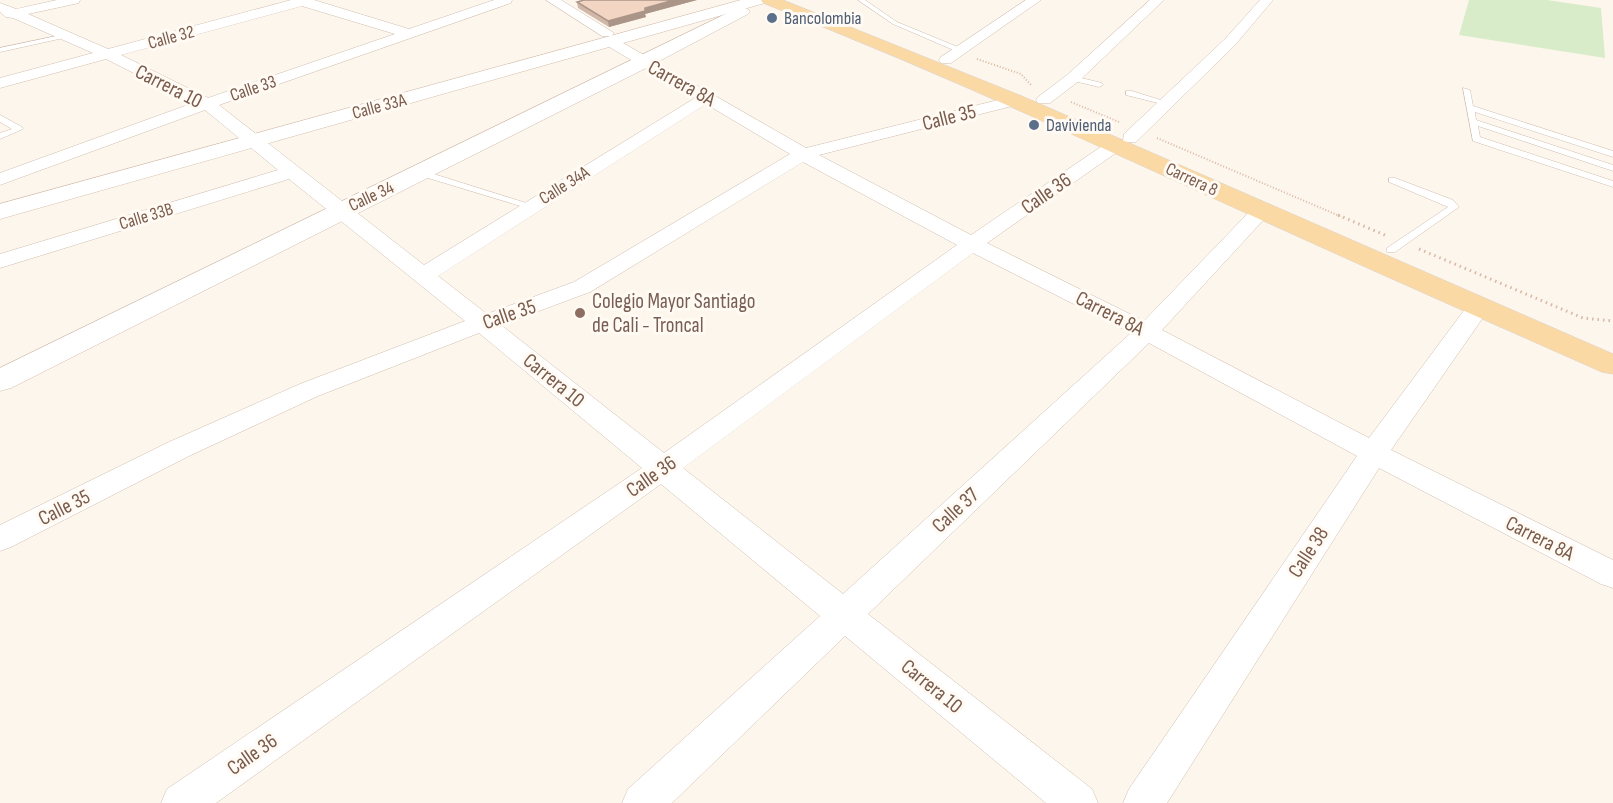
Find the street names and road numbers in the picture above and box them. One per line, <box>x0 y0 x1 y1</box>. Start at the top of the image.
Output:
street label: Calle 32 <box>146 21 197 54</box>
street label: Carrera 8A <box>644 55 721 113</box>
street label: Carrera 10 <box>131 59 206 114</box>
street label: Calle 33 <box>227 71 279 106</box>
street label: Calle 33A <box>350 89 409 124</box>
street label: Calle 35 <box>920 99 979 136</box>
street label: Carrera 8 <box>1162 158 1221 201</box>
street label: Calle 34A <box>535 162 593 209</box>
street label: Calle 36 <box>1016 167 1076 220</box>
street label: Calle 34 <box>345 177 397 216</box>
street label: Calle 33B <box>117 198 176 235</box>
street label: Carrera 8A <box>1071 286 1149 342</box>
street label: Calle 35 <box>479 294 539 335</box>
street label: Carrera 10 <box>518 348 589 413</box>
street label: Calle 36 <box>621 450 681 503</box>
street label: Calle 37 <box>927 482 984 538</box>
street label: Calle 35 <box>34 484 94 531</box>
street label: Carrera 8A <box>1501 511 1579 567</box>
street label: Calle 38 <box>1283 522 1334 582</box>
street label: Carrera 10 <box>896 654 967 719</box>
street label: Calle 36 <box>222 728 282 781</box>

